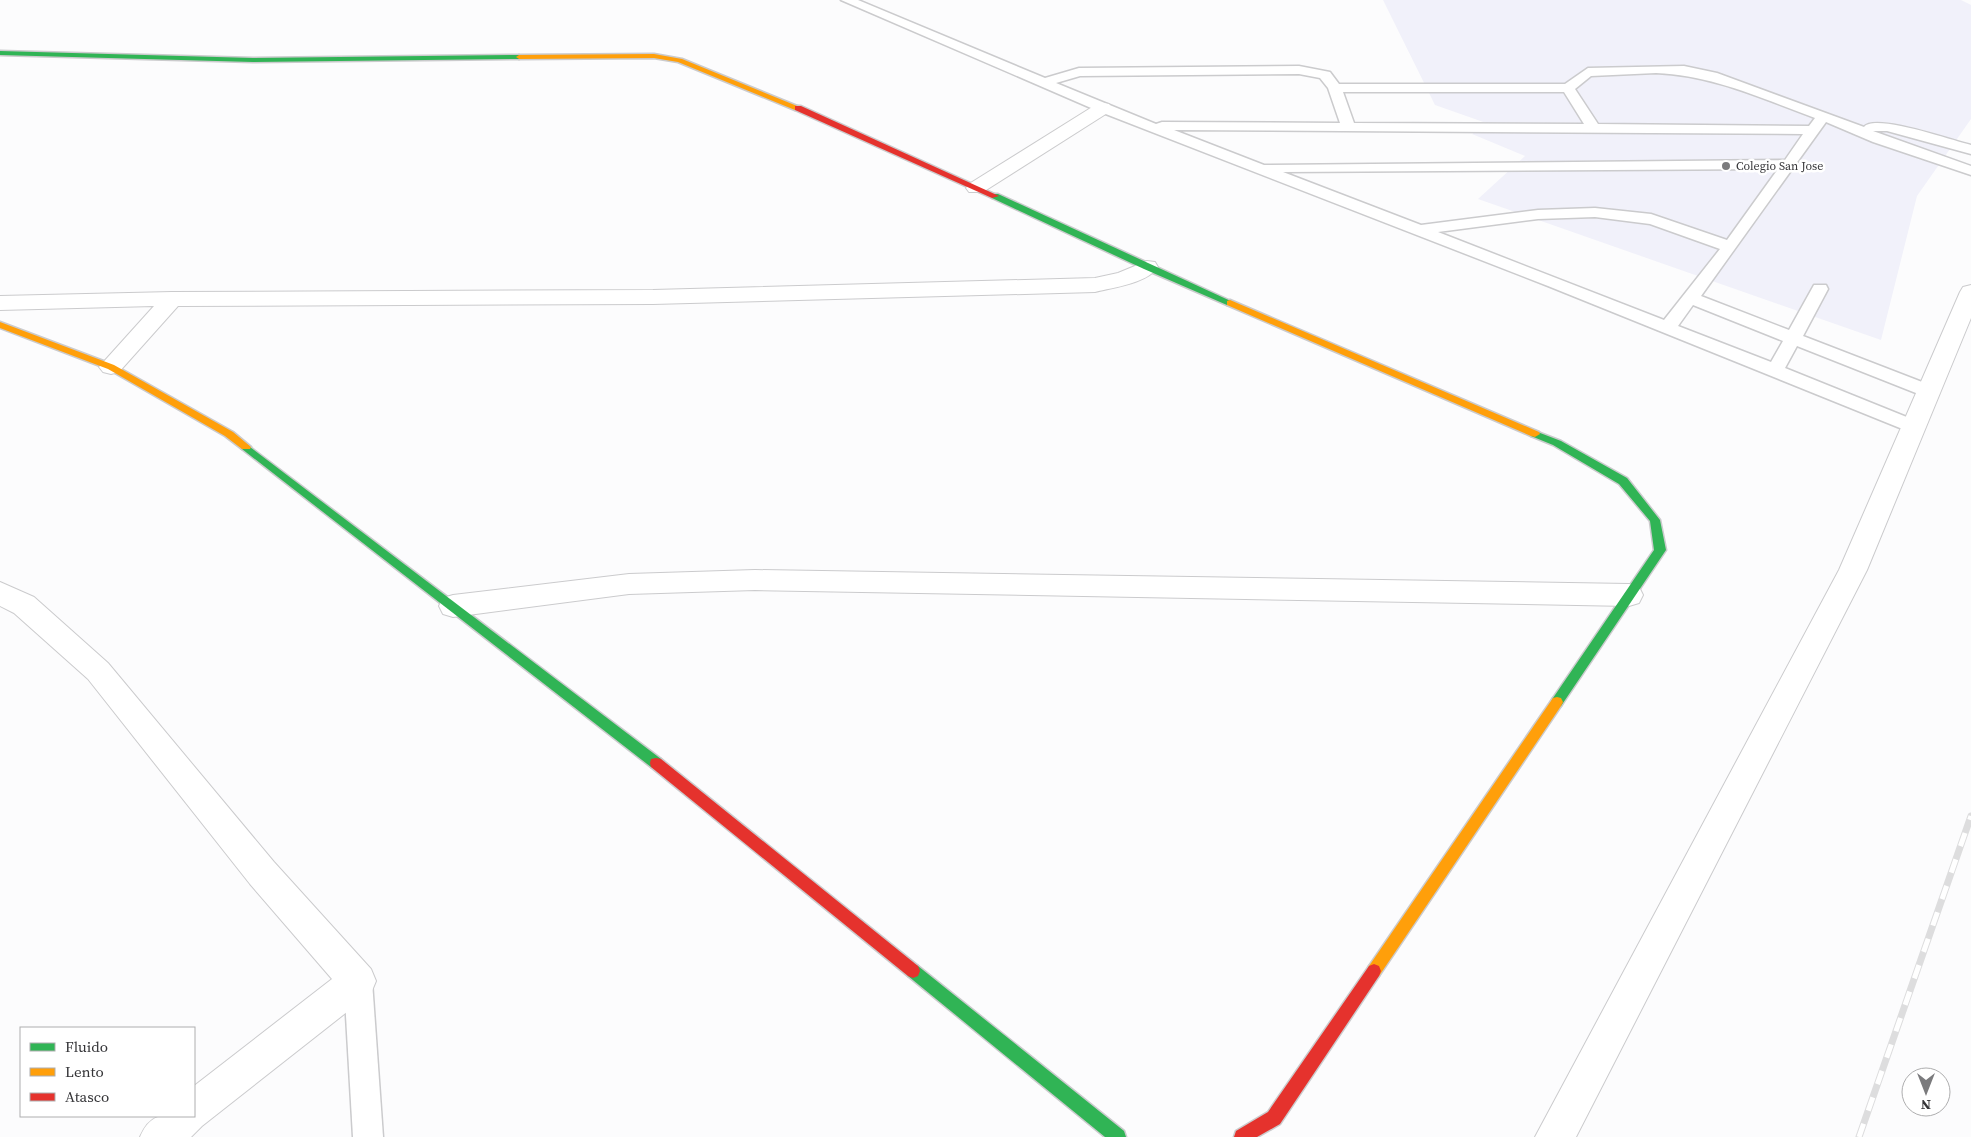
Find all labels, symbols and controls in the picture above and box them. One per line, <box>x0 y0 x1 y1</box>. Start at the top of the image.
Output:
place label: Colegio San Jose <box>1736 158 1823 174</box>
marker: Colegio San Jose <box>1720 160 1732 172</box>
legend <box>20 1027 195 1117</box>
text: Fluido <box>65 1036 108 1057</box>
text: Lento <box>65 1061 104 1082</box>
north arrow <box>1901 1067 1951 1117</box>
text: Atasco <box>65 1086 109 1107</box>
text: N <box>1921 1095 1931 1115</box>

